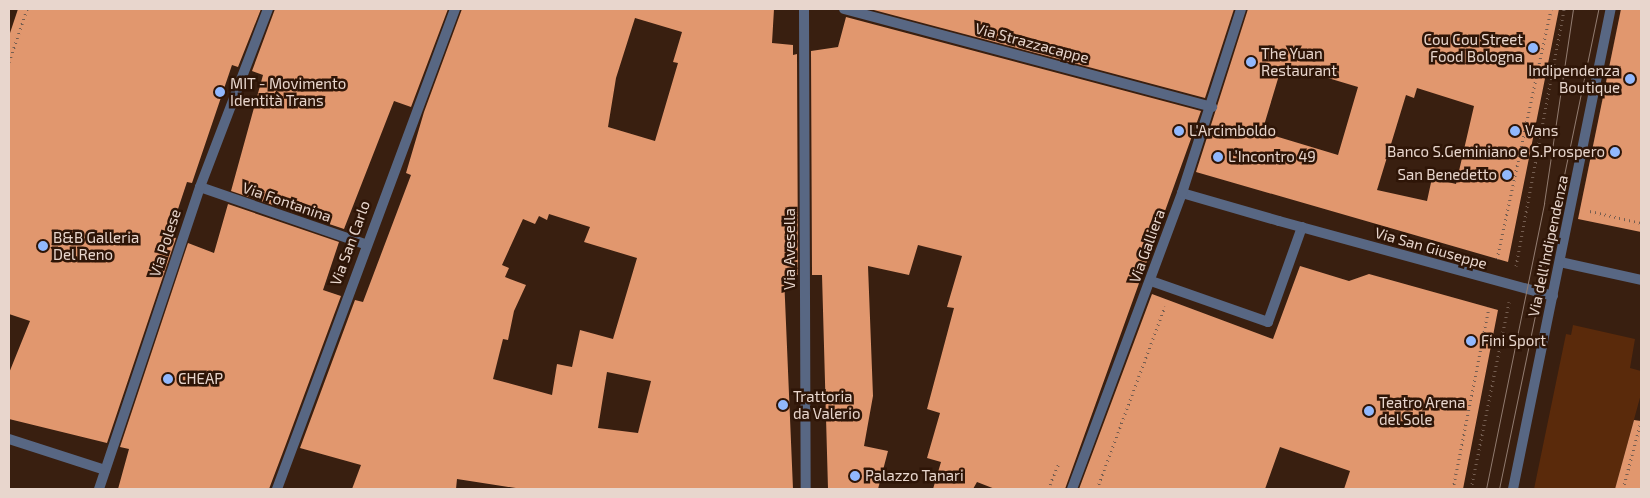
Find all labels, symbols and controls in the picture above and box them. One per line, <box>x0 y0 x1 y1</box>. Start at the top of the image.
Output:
street label: Via Strazzacappe <box>973 19 1091 67</box>
place label: Cou Cou Street Food Bologna <box>1423 30 1523 65</box>
marker: Cou Cou Street Food Bologna <box>1527 42 1539 54</box>
place label: The Yuan Restaurant <box>1261 44 1337 79</box>
marker: The Yuan Restaurant <box>1245 56 1257 68</box>
place label: Indipendenza Boutique <box>1528 61 1620 96</box>
marker: Indipendenza Boutique <box>1624 73 1636 85</box>
place label: MIT - Movimento Identità Trans <box>230 74 347 109</box>
marker: MIT - Movimento Identità Trans <box>214 86 226 98</box>
place label: L'Arcimboldo <box>1189 122 1276 140</box>
place label: Vans <box>1525 122 1558 140</box>
marker: L'Arcimboldo <box>1173 125 1185 137</box>
marker: Vans <box>1509 125 1521 137</box>
place label: Banco S.Geminiano e S.Prospero <box>1387 143 1605 161</box>
marker: Banco S.Geminiano e S.Prospero <box>1609 146 1621 158</box>
place label: L’Incontro 49 <box>1228 148 1316 166</box>
marker: L’Incontro 49 <box>1212 151 1224 163</box>
place label: San Benedetto <box>1398 166 1497 184</box>
marker: San Benedetto <box>1501 169 1513 181</box>
street label: Via dell'Indipendenza <box>1524 173 1572 319</box>
street label: Via Fontanina <box>240 178 334 226</box>
street label: Via San Carlo <box>326 198 374 288</box>
street label: Via Polese <box>146 207 184 279</box>
street label: Via Galliera <box>1125 207 1169 285</box>
street label: Via Avesella <box>781 208 799 290</box>
street label: Via San Giuseppe <box>1373 223 1489 273</box>
place label: B&B Galleria Del Reno <box>53 228 139 263</box>
marker: B&B Galleria Del Reno <box>37 240 49 252</box>
place label: Fini Sport <box>1481 332 1546 350</box>
marker: Fini Sport <box>1465 335 1477 347</box>
place label: CHEAP <box>178 370 223 388</box>
marker: CHEAP <box>162 373 174 385</box>
place label: Trattoria da Valerio <box>793 387 861 422</box>
place label: Teatro Arena del Sole <box>1379 393 1466 428</box>
marker: Trattoria da Valerio <box>777 399 789 411</box>
marker: Teatro Arena del Sole <box>1363 405 1375 417</box>
place label: Palazzo Tanari <box>865 467 964 485</box>
marker: Palazzo Tanari <box>849 470 861 482</box>

